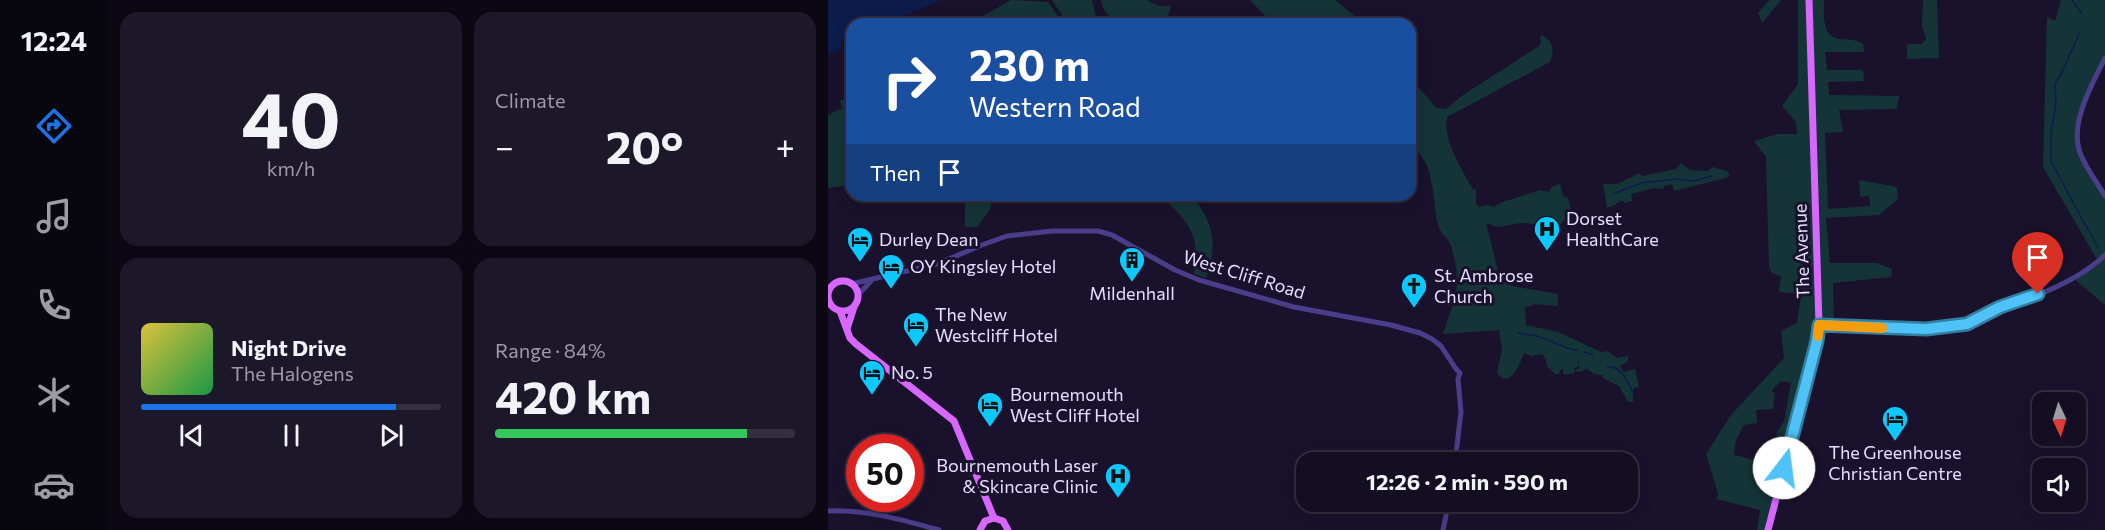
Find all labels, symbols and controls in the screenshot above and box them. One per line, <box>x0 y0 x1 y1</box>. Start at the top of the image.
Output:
text: 12:24 <box>21 24 87 57</box>
text: 230 m <box>969 38 1090 90</box>
icon: right <box>870 42 948 120</box>
text: 40 <box>241 69 341 164</box>
text: Climate <box>495 88 565 112</box>
text: Western Road <box>969 90 1141 123</box>
icon: directions <box>33 105 75 147</box>
text: 20° <box>606 118 684 173</box>
text: − <box>495 125 514 166</box>
text: + <box>776 125 795 166</box>
text: km/h <box>267 156 315 180</box>
icon: arrive <box>933 156 966 189</box>
text: Then <box>870 159 921 186</box>
icon: music <box>33 195 75 237</box>
street label: The Avenue <box>1788 203 1814 299</box>
place label: Dorset HealthCare <box>1566 207 1659 250</box>
hospital icon: Dorset HealthCare <box>1532 214 1562 252</box>
hotel icon: Durley Dean <box>845 225 875 263</box>
place label: Durley Dean <box>879 228 979 250</box>
pin <box>2012 232 2063 294</box>
icon: arrive <box>2021 241 2054 274</box>
building icon: Mildenhall <box>1117 245 1147 283</box>
street label: West Cliff Road <box>1181 245 1308 303</box>
hotel icon: OY Kingsley Hotel <box>876 252 906 290</box>
place label: OY Kingsley Hotel <box>910 255 1056 277</box>
place label: St. Ambrose Church <box>1434 264 1533 307</box>
church icon: St. Ambrose Church <box>1399 271 1429 309</box>
place label: Mildenhall <box>1089 282 1175 304</box>
icon: phone <box>33 284 75 326</box>
place label: The New Westcliff Hotel <box>935 303 1058 346</box>
hotel icon: The New Westcliff Hotel <box>901 310 931 348</box>
text: Night Drive <box>231 334 346 361</box>
text: Range · 84% <box>495 338 606 362</box>
hotel icon: No. 5 <box>857 358 887 396</box>
text: The Halogens <box>231 361 354 385</box>
place label: No. 5 <box>891 361 933 383</box>
text: 420 km <box>495 368 651 423</box>
icon: climate <box>33 374 75 416</box>
place label: Bournemouth West Cliff Hotel <box>1010 383 1140 426</box>
hotel icon: Bournemouth West Cliff Hotel <box>975 390 1005 428</box>
north arrow <box>2032 392 2086 446</box>
map controls <box>2032 392 2086 512</box>
hotel icon: The Greenhouse Christian Centre <box>1880 404 1910 442</box>
icon: previous <box>175 419 208 452</box>
icon: pause <box>275 419 308 452</box>
icon: next <box>375 419 408 452</box>
speed limit sign: 50 <box>846 434 924 512</box>
position arrow <box>1752 436 1816 500</box>
place label: The Greenhouse Christian Centre <box>1828 441 1962 484</box>
place label: Bournemouth Laser & Skincare Clinic <box>936 454 1098 497</box>
button: sound <box>2032 458 2086 512</box>
hospital icon: Bournemouth Laser & Skincare Clinic <box>1103 461 1133 499</box>
icon: car <box>33 464 75 506</box>
text: 12:26 · 2 min · 590 m <box>1366 468 1568 495</box>

